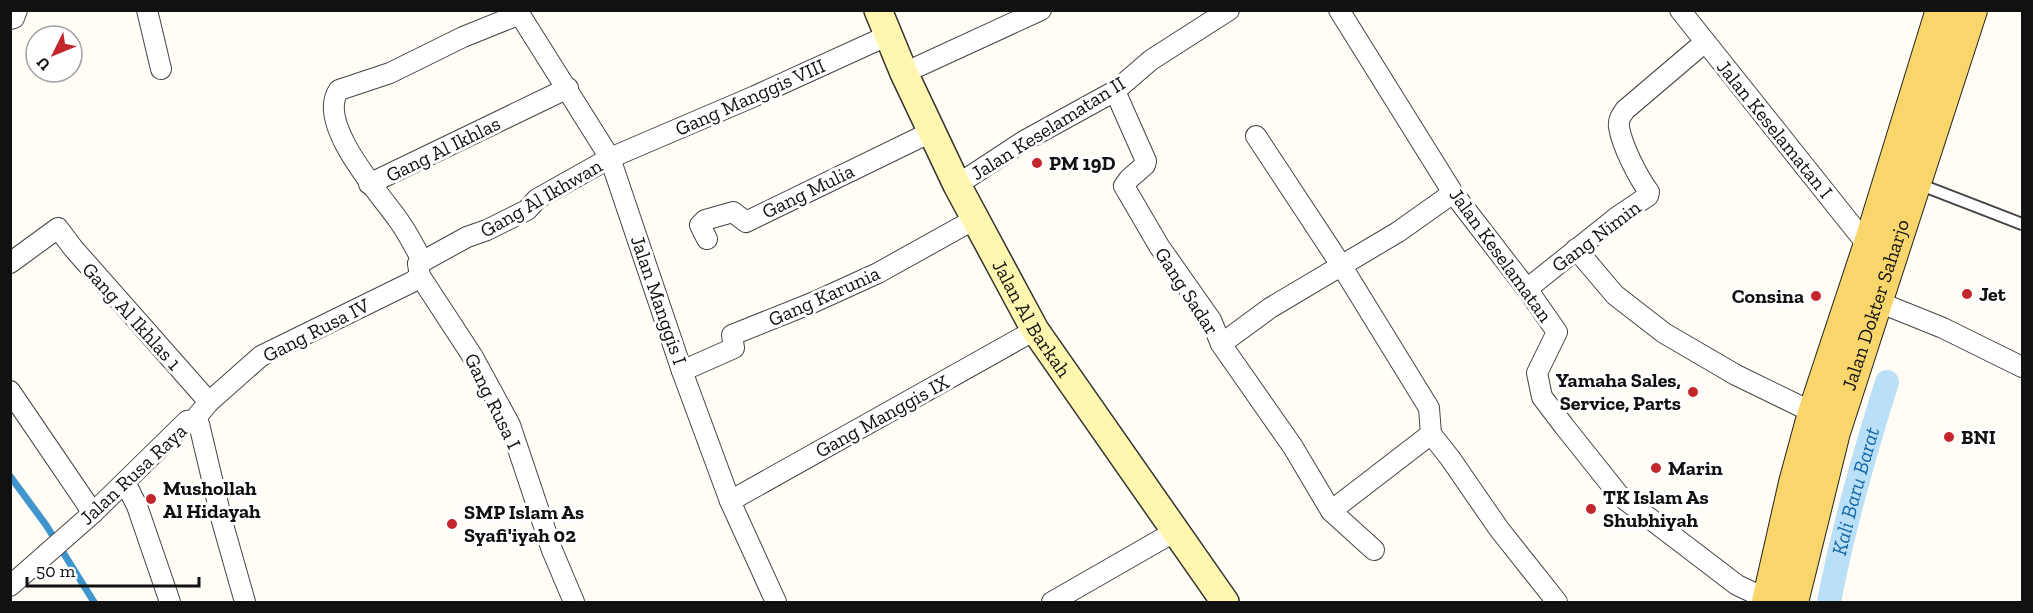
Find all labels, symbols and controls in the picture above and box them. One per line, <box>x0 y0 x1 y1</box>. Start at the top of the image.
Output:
north arrow <box>24 24 84 84</box>
text: U <box>32 53 54 75</box>
street label: Gang Manggis VIII <box>671 53 829 141</box>
street label: Jalan Keselamatan I <box>1712 55 1838 203</box>
street label: Jalan Keselamatan II <box>967 71 1129 185</box>
street label: Gang Al Ikhlas <box>382 111 504 187</box>
place label: PM 19D <box>1049 151 1115 175</box>
street label: Gang Al Ikhwan <box>476 153 607 243</box>
marker: PM 19D <box>1030 156 1044 170</box>
street label: Gang Mulia <box>758 158 858 224</box>
street label: Jalan Keselamatan <box>1444 183 1558 327</box>
street label: Gang Nimin <box>1547 195 1645 277</box>
street label: Jalan Dokter Saharjo <box>1836 216 1914 393</box>
street label: Jalan Manggis I <box>626 232 692 368</box>
street label: Gang Sadar <box>1150 243 1224 339</box>
street label: Jalan Al Barkah <box>987 256 1077 382</box>
street label: Gang Al Ikhlas 1 <box>77 257 187 375</box>
street label: Gang Karunia <box>765 261 884 331</box>
place label: Jet <box>1979 282 2007 306</box>
place label: Consina <box>1732 284 1804 308</box>
marker: Jet <box>1960 287 1974 301</box>
marker: Consina <box>1809 289 1823 303</box>
street label: Gang Rusa IV <box>259 293 373 367</box>
street label: Gang Rusa I <box>460 349 526 453</box>
place label: Yamaha Sales, Service, Parts <box>1556 368 1681 415</box>
street label: Gang Manggis IX <box>811 369 953 463</box>
marker: Yamaha Sales, Service, Parts <box>1686 385 1700 399</box>
street label: Jalan Rusa Raya <box>75 418 192 530</box>
water label: Kali Baru Barat <box>1826 424 1884 558</box>
place label: BNI <box>1961 425 1996 449</box>
marker: BNI <box>1942 430 1956 444</box>
place label: Marin <box>1668 456 1723 480</box>
marker: Marin <box>1649 461 1663 475</box>
place label: Mushollah Al Hidayah <box>163 476 261 523</box>
place label: TK Islam As Shubhiyah <box>1603 485 1709 532</box>
marker: Mushollah Al Hidayah <box>144 492 158 506</box>
place label: SMP Islam As Syafi'iyah 02 <box>464 500 584 547</box>
marker: TK Islam As Shubhiyah <box>1584 502 1598 516</box>
marker: SMP Islam As Syafi'iyah 02 <box>445 517 459 531</box>
scale bar <box>27 550 200 588</box>
text: 50 m <box>36 560 76 582</box>

